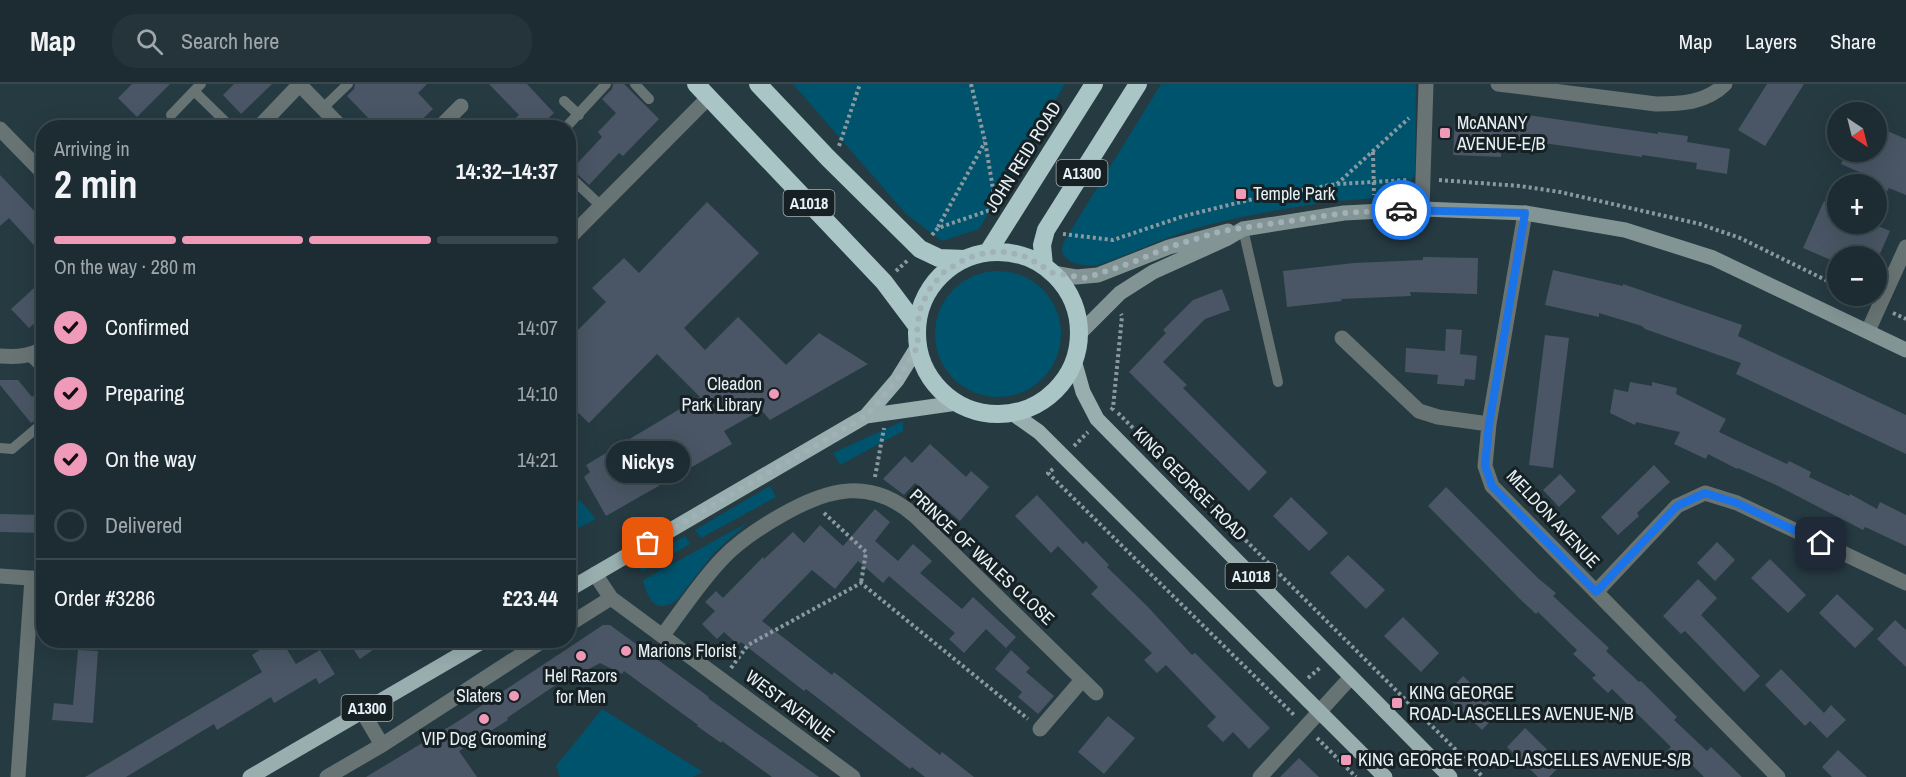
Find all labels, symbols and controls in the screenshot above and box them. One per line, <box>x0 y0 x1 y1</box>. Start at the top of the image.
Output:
search box <box>112 14 532 68</box>
text: Map <box>30 22 76 60</box>
icon: search <box>133 25 166 58</box>
text: Search here <box>181 26 279 56</box>
text: Map <box>1679 27 1712 56</box>
text: Layers <box>1745 27 1797 56</box>
text: Share <box>1830 27 1876 56</box>
street label: JOHN REID ROAD <box>979 97 1067 217</box>
north arrow <box>1827 102 1887 162</box>
map controls <box>1827 102 1887 306</box>
place label: McANANY AVENUE-E/B <box>1456 110 1545 156</box>
marker: McANANY AVENUE-E/B <box>1438 126 1452 140</box>
text: Arriving in <box>54 135 130 162</box>
text: 14:32–14:37 <box>456 156 558 186</box>
text: 2 min <box>54 158 138 210</box>
road number: A1300 <box>1056 160 1108 186</box>
button: + <box>1827 174 1887 234</box>
courier <box>1371 180 1431 240</box>
place label: Temple Park <box>1253 181 1336 206</box>
marker: Temple Park <box>1234 187 1248 201</box>
road number: A1018 <box>784 190 834 216</box>
icon: car <box>1385 194 1418 227</box>
button: − <box>1827 246 1887 306</box>
text: On the way · 280 m <box>54 253 196 280</box>
icon: check <box>54 311 87 344</box>
text: Confirmed <box>105 312 189 342</box>
text: 14:07 <box>517 314 558 341</box>
place label: Cleadon Park Library <box>682 371 763 417</box>
icon: check <box>54 377 87 410</box>
text: Preparing <box>105 378 184 408</box>
text: 14:10 <box>517 380 558 407</box>
marker: Cleadon Park Library <box>767 387 781 401</box>
street label: KING GEORGE ROAD <box>1128 421 1253 546</box>
callout: Nickys <box>606 441 690 483</box>
icon: check <box>54 443 87 476</box>
text: On the way <box>105 444 196 474</box>
text: 14:21 <box>517 446 558 473</box>
text: Nickys <box>622 448 674 475</box>
street label: MELDON AVENUE <box>1501 464 1605 573</box>
street label: PRINCE OF WALES CLOSE <box>904 483 1060 630</box>
text: Delivered <box>105 510 182 540</box>
pin <box>622 517 673 568</box>
pin <box>1795 517 1846 568</box>
icon: bag <box>631 526 664 559</box>
icon: home <box>1804 526 1837 559</box>
road number: A1018 <box>1226 563 1276 589</box>
text: Order #3286 <box>54 583 155 613</box>
text: £23.44 <box>503 583 558 613</box>
place label: Marions Florist <box>638 638 736 663</box>
marker: Marions Florist <box>619 644 633 658</box>
marker: Hel Razors for Men <box>574 649 588 663</box>
place label: Hel Razors for Men <box>545 663 618 709</box>
street label: WEST AVENUE <box>741 664 840 747</box>
place label: KING GEORGE ROAD-LASCELLES AVENUE-N/B <box>1409 680 1634 726</box>
place label: Slaters <box>456 683 502 708</box>
marker: Slaters <box>507 689 521 703</box>
road number: A1300 <box>342 695 392 721</box>
marker: KING GEORGE ROAD-LASCELLES AVENUE-N/B <box>1390 696 1404 710</box>
marker: VIP Dog Grooming <box>477 712 491 726</box>
place label: VIP Dog Grooming <box>422 726 547 751</box>
place label: KING GEORGE ROAD-LASCELLES AVENUE-S/B <box>1358 747 1691 772</box>
marker: KING GEORGE ROAD-LASCELLES AVENUE-S/B <box>1339 753 1353 767</box>

